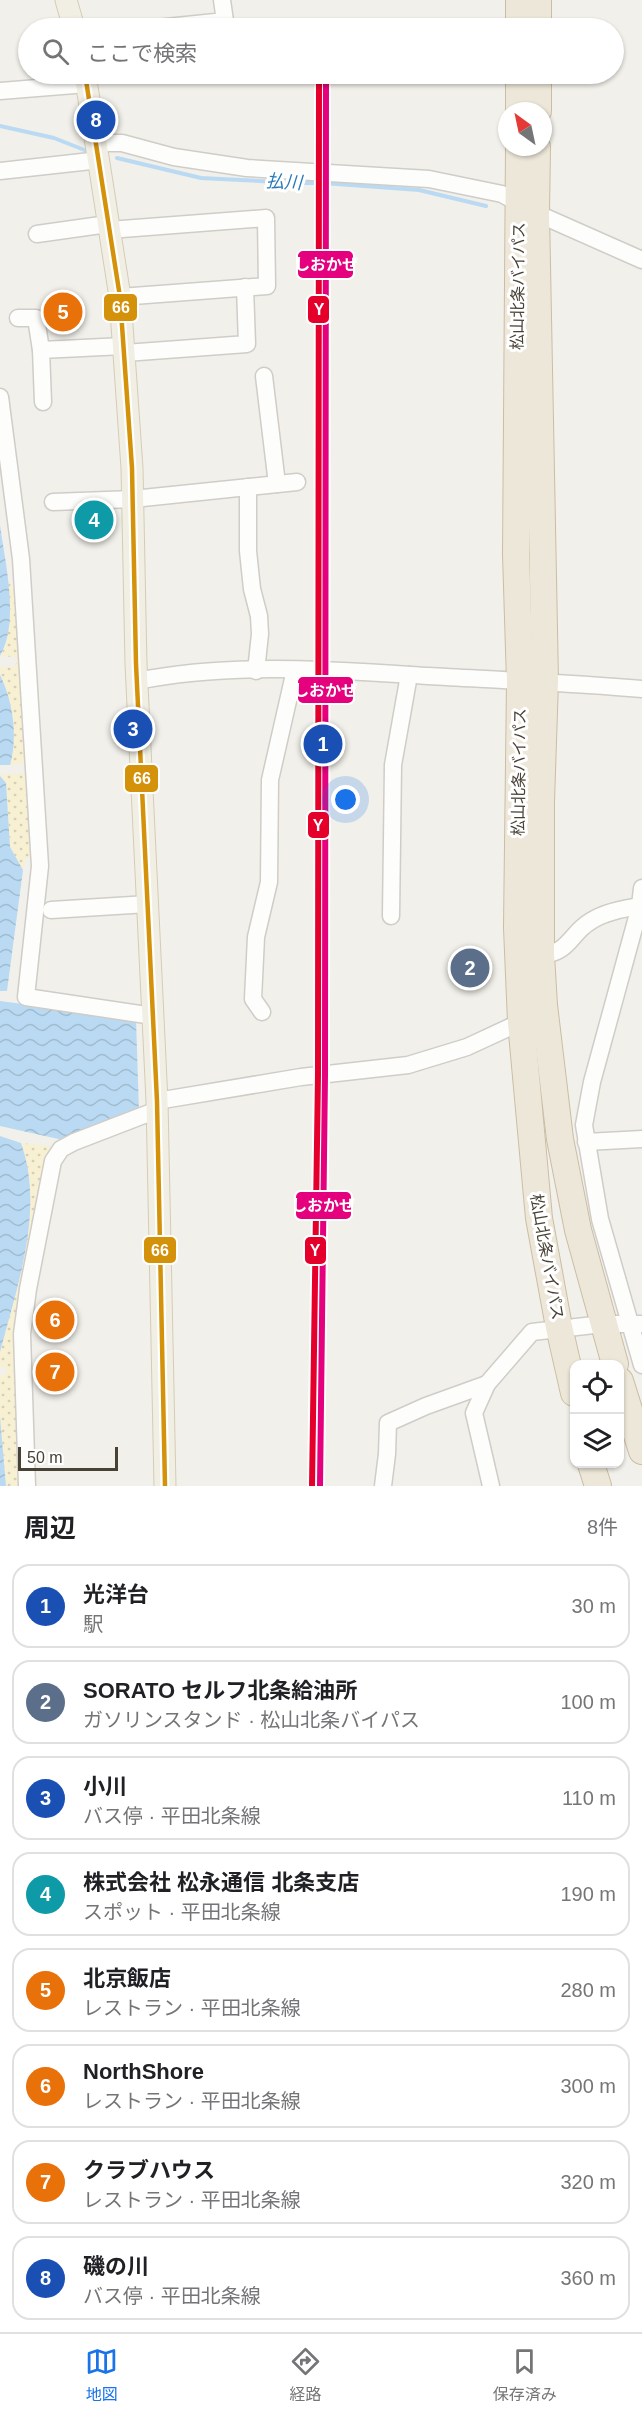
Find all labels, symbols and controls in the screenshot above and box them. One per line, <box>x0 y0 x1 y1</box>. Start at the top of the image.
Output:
search box <box>18 18 624 84</box>
icon: search <box>39 35 72 68</box>
text: ここで検索 <box>87 41 197 66</box>
pin: 8 <box>76 98 116 142</box>
north arrow <box>498 102 552 156</box>
water label: 払川 <box>266 171 304 193</box>
street label: 松山北条バイパス <box>508 222 528 350</box>
line badge: しおかぜ <box>297 250 354 279</box>
text: しおかぜ <box>294 256 358 273</box>
pin: 5 <box>44 290 82 334</box>
line badge: 66 <box>103 293 138 322</box>
line badge: Y <box>307 295 330 324</box>
text: 66 <box>112 299 130 316</box>
text: Y <box>314 301 325 318</box>
pin: 4 <box>74 498 113 542</box>
line badge: しおかぜ <box>297 676 354 704</box>
text: しおかぜ <box>293 682 357 699</box>
pin: 3 <box>114 706 152 752</box>
street label: 松山北条バイパス <box>509 708 529 836</box>
pin: 1 <box>304 722 342 766</box>
line badge: 66 <box>124 764 159 793</box>
text: 66 <box>133 770 151 787</box>
your location <box>331 785 360 814</box>
line badge: Y <box>307 811 330 839</box>
text: Y <box>313 817 324 834</box>
pin: 2 <box>450 946 490 990</box>
line badge: しおかぜ <box>295 1191 352 1220</box>
street label: 松山北条バイパス <box>528 1193 566 1321</box>
text: しおかぜ <box>291 1197 355 1214</box>
line badge: 66 <box>143 1236 177 1264</box>
line badge: Y <box>304 1236 327 1265</box>
text: 66 <box>151 1242 169 1259</box>
text: Y <box>310 1242 321 1259</box>
pin: 6 <box>36 1298 74 1342</box>
pin: 7 <box>36 1350 74 1394</box>
map controls <box>570 1360 624 1468</box>
button: locate <box>570 1360 624 1414</box>
button: layers <box>570 1414 624 1468</box>
scale bar <box>18 1444 118 1472</box>
text: 50 m <box>27 1449 63 1466</box>
text: 周辺 <box>24 1513 76 1543</box>
text: 8件 <box>587 1516 618 1538</box>
text: 光洋台 <box>83 1582 149 1607</box>
text: 1 <box>40 1595 51 1617</box>
text: 30 m <box>572 1595 616 1617</box>
text: 駅 <box>83 1613 103 1635</box>
text: SORATO セルフ北条給油所 <box>83 1678 357 1703</box>
text: 2 <box>40 1691 51 1713</box>
text: 100 m <box>560 1691 616 1713</box>
text: ガソリンスタンド · 松山北条バイパス <box>83 1709 420 1731</box>
text: 小川 <box>83 1774 127 1799</box>
text: 3 <box>40 1787 51 1809</box>
text: 110 m <box>562 1787 616 1809</box>
text: バス停 · 平田北条線 <box>83 1805 261 1827</box>
text: 株式会社 松永通信 北条支店 <box>83 1870 359 1895</box>
text: 4 <box>40 1883 51 1905</box>
text: 190 m <box>560 1883 616 1905</box>
text: スポット · 平田北条線 <box>83 1901 281 1923</box>
text: 北京飯店 <box>83 1966 171 1991</box>
text: 5 <box>40 1979 51 2001</box>
text: 280 m <box>560 1979 616 2001</box>
text: レストラン · 平田北条線 <box>83 1997 301 2019</box>
text: NorthShore <box>83 2059 204 2084</box>
text: 6 <box>40 2075 51 2097</box>
text: 300 m <box>560 2075 616 2097</box>
text: レストラン · 平田北条線 <box>83 2090 301 2112</box>
text: クラブハウス <box>83 2158 215 2183</box>
text: 7 <box>40 2171 51 2193</box>
text: 320 m <box>560 2171 616 2193</box>
text: レストラン · 平田北条線 <box>83 2189 301 2211</box>
text: 磯の川 <box>83 2254 149 2279</box>
text: 8 <box>40 2267 51 2289</box>
text: 360 m <box>560 2267 616 2289</box>
text: バス停 · 平田北条線 <box>83 2285 261 2307</box>
tab: 地図 <box>85 2345 118 2405</box>
tab: 経路 <box>289 2345 322 2405</box>
tab: 保存済み <box>493 2345 557 2405</box>

